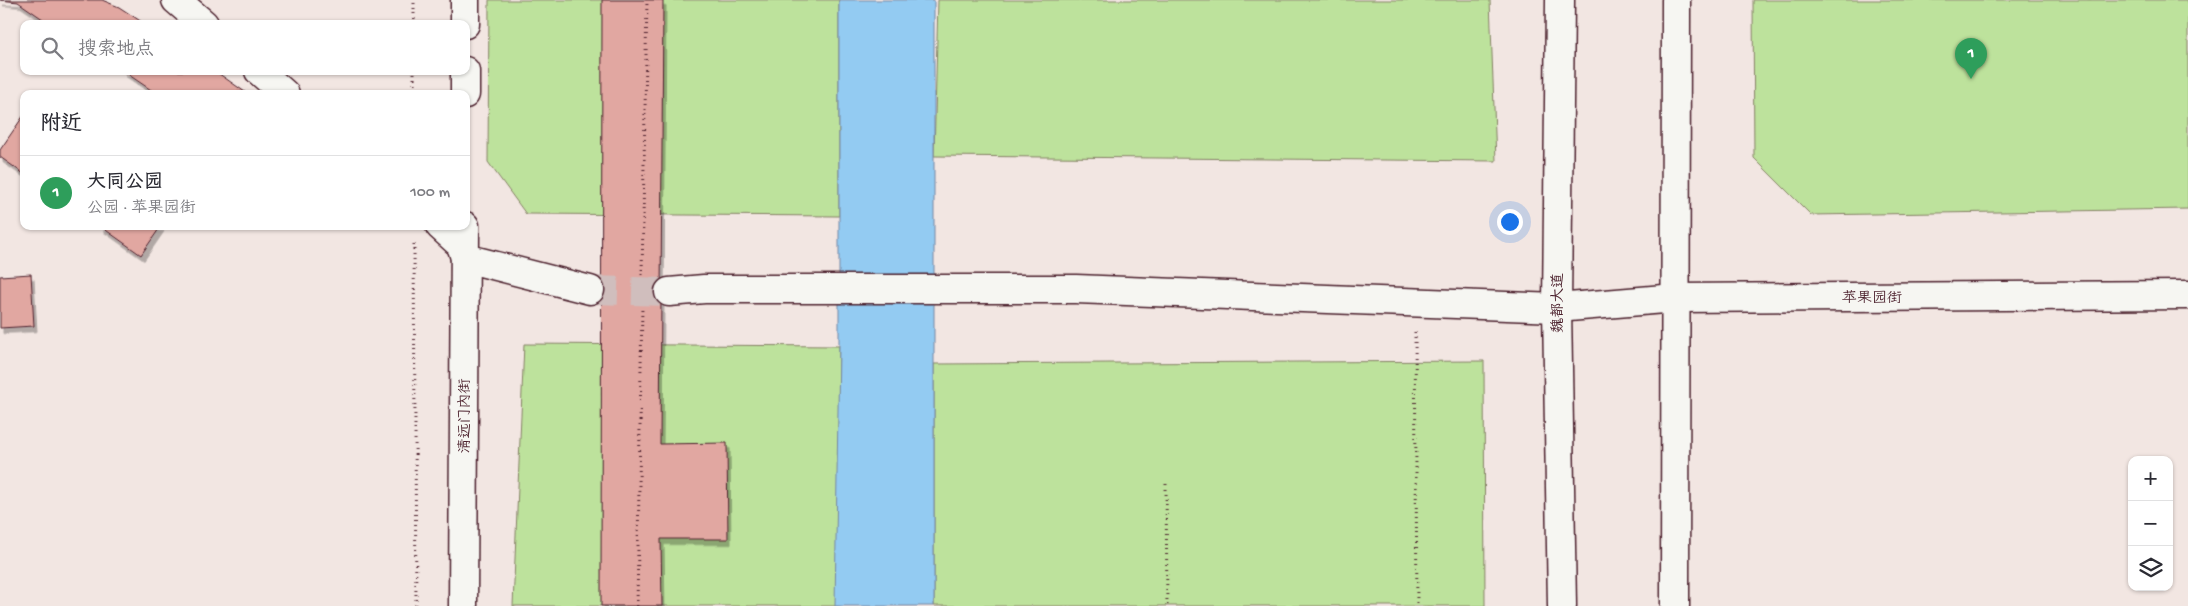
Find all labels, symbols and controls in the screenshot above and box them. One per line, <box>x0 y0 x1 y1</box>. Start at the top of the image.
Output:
search box <box>20 20 470 75</box>
icon: search <box>38 34 66 62</box>
pin: 1 <box>1955 38 1987 79</box>
text: 搜索地点 <box>78 39 154 62</box>
text: 附近 <box>40 113 82 138</box>
text: 大同公园 <box>87 172 163 195</box>
text: 1 <box>53 184 59 203</box>
text: 100 m <box>410 184 450 203</box>
text: 公园 · 苹果园街 <box>87 200 196 219</box>
your location <box>1497 209 1523 235</box>
street label: 魏都大道 <box>1550 273 1568 333</box>
street label: 苹果园街 <box>1842 290 1902 308</box>
street label: 清远门内街 <box>457 378 475 454</box>
map controls <box>2128 456 2173 591</box>
button: + <box>2128 456 2173 501</box>
button: − <box>2128 501 2173 546</box>
button: layers <box>2128 546 2173 591</box>

